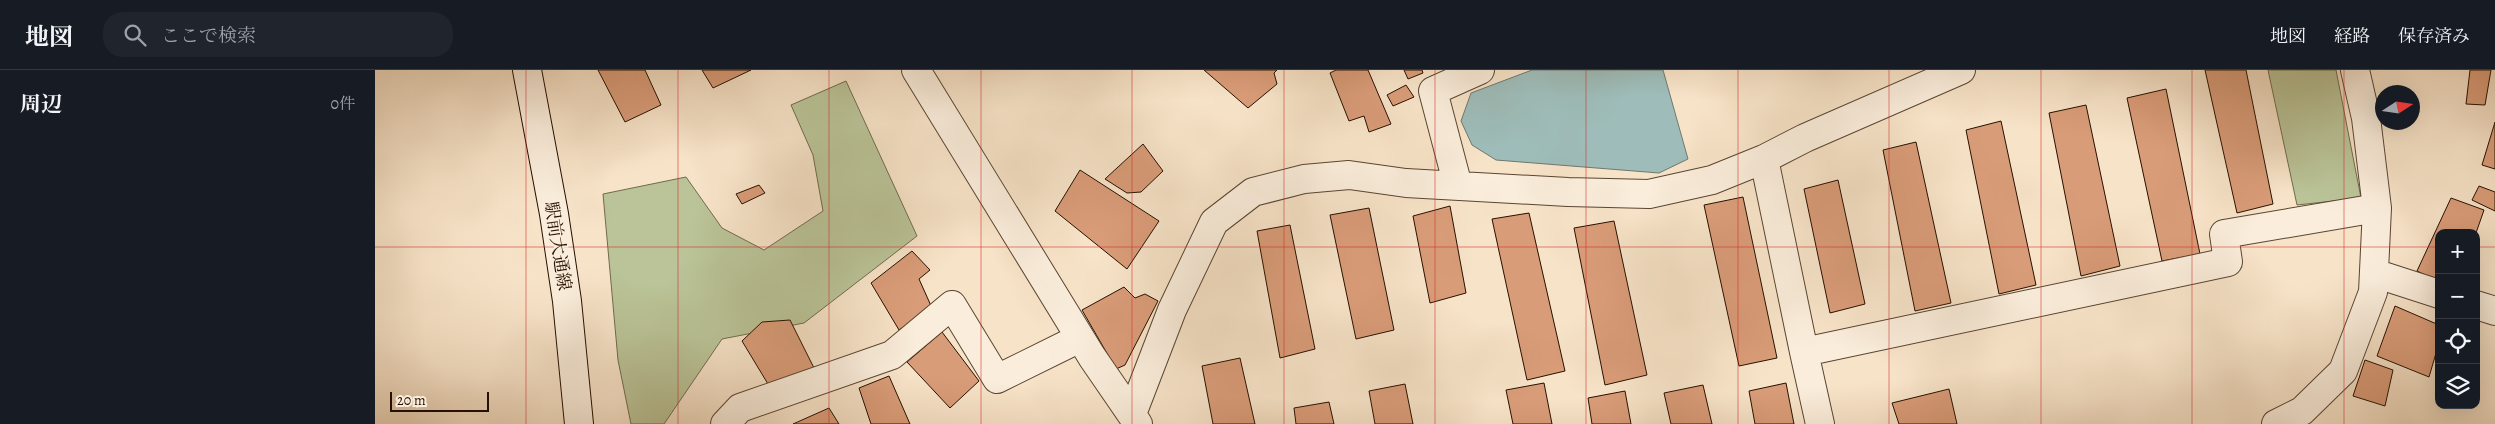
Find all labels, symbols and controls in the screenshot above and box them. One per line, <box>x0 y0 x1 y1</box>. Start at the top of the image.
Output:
search box <box>103 12 453 57</box>
text: 地図 <box>25 21 73 53</box>
icon: search <box>121 21 149 49</box>
text: ここで検索 <box>161 23 256 49</box>
text: 地図 <box>2270 24 2306 48</box>
text: 経路 <box>2334 24 2370 48</box>
text: 保存済み <box>2398 24 2470 48</box>
north arrow <box>2375 85 2420 130</box>
text: 周辺 <box>20 90 62 118</box>
text: 0件 <box>330 93 355 115</box>
street label: 駅前大通線 <box>539 200 577 292</box>
map controls <box>2435 229 2480 409</box>
button: + <box>2435 229 2480 274</box>
button: − <box>2435 274 2480 319</box>
button: locate <box>2435 319 2480 364</box>
button: layers <box>2435 364 2480 409</box>
scale bar <box>390 389 489 412</box>
text: 20 m <box>397 391 426 410</box>

